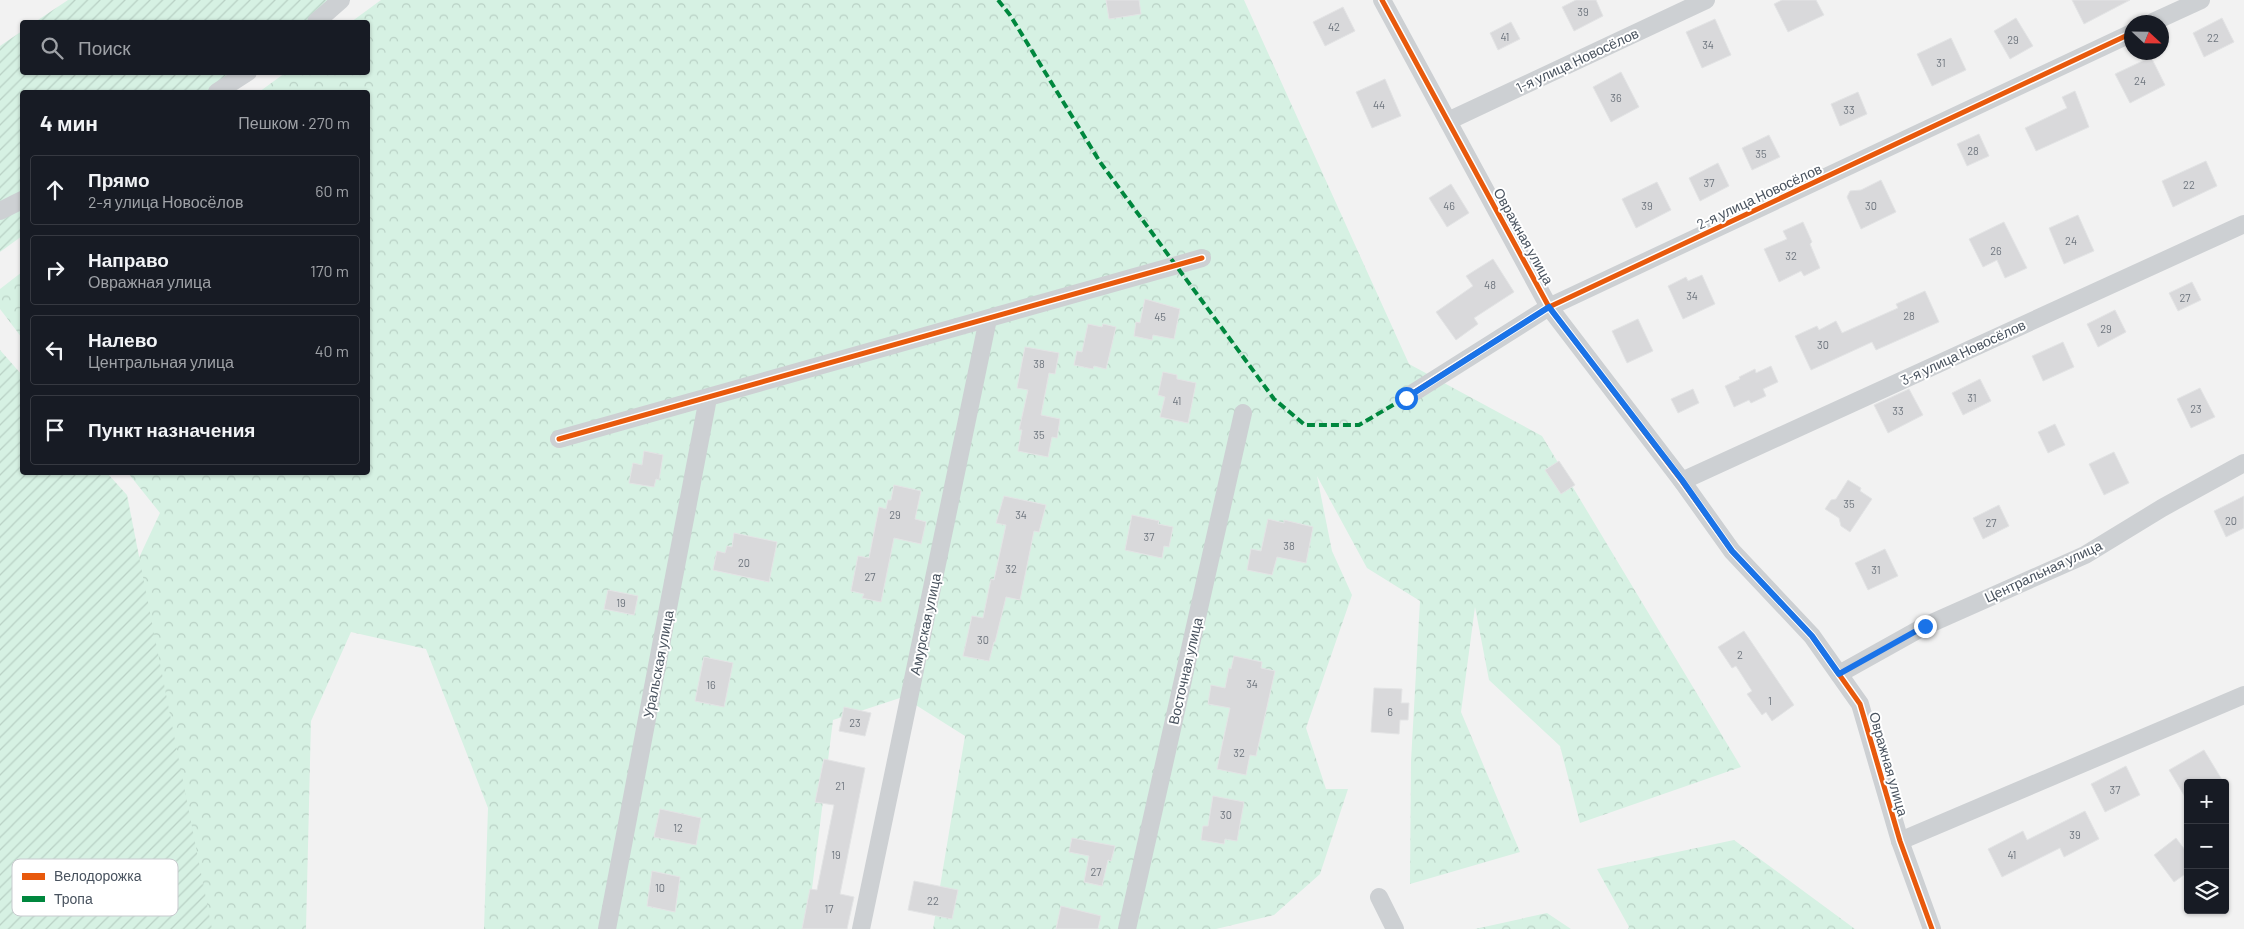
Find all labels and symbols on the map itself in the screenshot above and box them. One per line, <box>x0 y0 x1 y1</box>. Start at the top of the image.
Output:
house number: 39 <box>1577 5 1589 18</box>
north arrow <box>2124 15 2169 60</box>
house number: 42 <box>1328 20 1340 33</box>
street label: 1-я улица Новосёлов <box>1513 24 1641 96</box>
house number: 41 <box>1501 30 1509 43</box>
house number: 22 <box>2207 31 2219 44</box>
house number: 29 <box>2007 33 2019 46</box>
house number: 34 <box>1702 38 1714 51</box>
house number: 31 <box>1936 56 1946 69</box>
house number: 24 <box>2134 74 2146 87</box>
house number: 36 <box>1610 91 1622 104</box>
house number: 44 <box>1373 98 1385 111</box>
house number: 33 <box>1843 103 1855 116</box>
house number: 28 <box>1967 144 1979 157</box>
house number: 35 <box>1755 147 1767 160</box>
street label: 2-я улица Новосёлов <box>1694 160 1824 232</box>
house number: 37 <box>1704 176 1714 189</box>
house number: 22 <box>2183 178 2195 191</box>
street label: Овражная улица <box>1490 185 1558 287</box>
house number: 46 <box>1443 199 1455 212</box>
house number: 39 <box>1641 199 1653 212</box>
house number: 30 <box>1865 199 1877 212</box>
house number: 24 <box>2065 234 2077 247</box>
house number: 26 <box>1990 244 2002 257</box>
house number: 32 <box>1785 249 1797 262</box>
house number: 48 <box>1484 278 1496 291</box>
house number: 34 <box>1686 289 1698 302</box>
house number: 27 <box>2179 291 2191 304</box>
house number: 28 <box>1903 309 1915 322</box>
house number: 45 <box>1154 310 1166 323</box>
street label: 3-я улица Новосёлов <box>1898 316 2028 388</box>
house number: 29 <box>2100 322 2112 335</box>
house number: 30 <box>1817 338 1829 351</box>
house number: 38 <box>1033 357 1045 370</box>
route start <box>1395 387 1418 410</box>
house number: 31 <box>1967 391 1977 404</box>
house number: 41 <box>1173 394 1181 407</box>
house number: 23 <box>2190 402 2202 415</box>
house number: 33 <box>1892 404 1904 417</box>
house number: 35 <box>1033 428 1045 441</box>
house number: 35 <box>1843 497 1855 510</box>
house number: 29 <box>889 508 901 521</box>
house number: 34 <box>1015 508 1027 521</box>
house number: 20 <box>2225 514 2237 527</box>
house number: 27 <box>1985 516 1997 529</box>
house number: 37 <box>1144 530 1154 543</box>
street label: Центральная улица <box>1982 536 2105 606</box>
house number: 38 <box>1283 539 1295 552</box>
house number: 20 <box>738 556 750 569</box>
house number: 32 <box>1005 562 1017 575</box>
house number: 31 <box>1871 563 1881 576</box>
house number: 27 <box>864 570 876 583</box>
street label: Амурская улица <box>906 571 944 677</box>
house number: 19 <box>616 596 626 609</box>
street label: Уральская улица <box>639 608 677 719</box>
route end <box>1914 615 1937 638</box>
street label: Восточная улица <box>1164 616 1206 726</box>
house number: 30 <box>977 633 989 646</box>
house number: 2 <box>1737 648 1743 661</box>
house number: 34 <box>1246 677 1258 690</box>
house number: 16 <box>706 678 716 691</box>
house number: 1 <box>1768 694 1772 707</box>
house number: 6 <box>1387 705 1393 718</box>
street label: Овражная улица <box>1866 710 1912 818</box>
house number: 23 <box>849 716 861 729</box>
house number: 32 <box>1233 746 1245 759</box>
house number: 21 <box>835 779 845 792</box>
house number: 37 <box>2110 783 2120 796</box>
house number: 30 <box>1220 808 1232 821</box>
house number: 12 <box>673 821 683 834</box>
house number: 39 <box>2069 828 2081 841</box>
house number: 19 <box>831 848 841 861</box>
house number: 41 <box>2008 848 2016 861</box>
legend <box>12 859 178 916</box>
house number: 27 <box>1090 865 1102 878</box>
text: Велодорожка <box>54 867 142 884</box>
house number: 10 <box>655 881 665 894</box>
text: Тропа <box>54 890 93 907</box>
house number: 22 <box>927 894 939 907</box>
house number: 17 <box>824 902 834 915</box>

